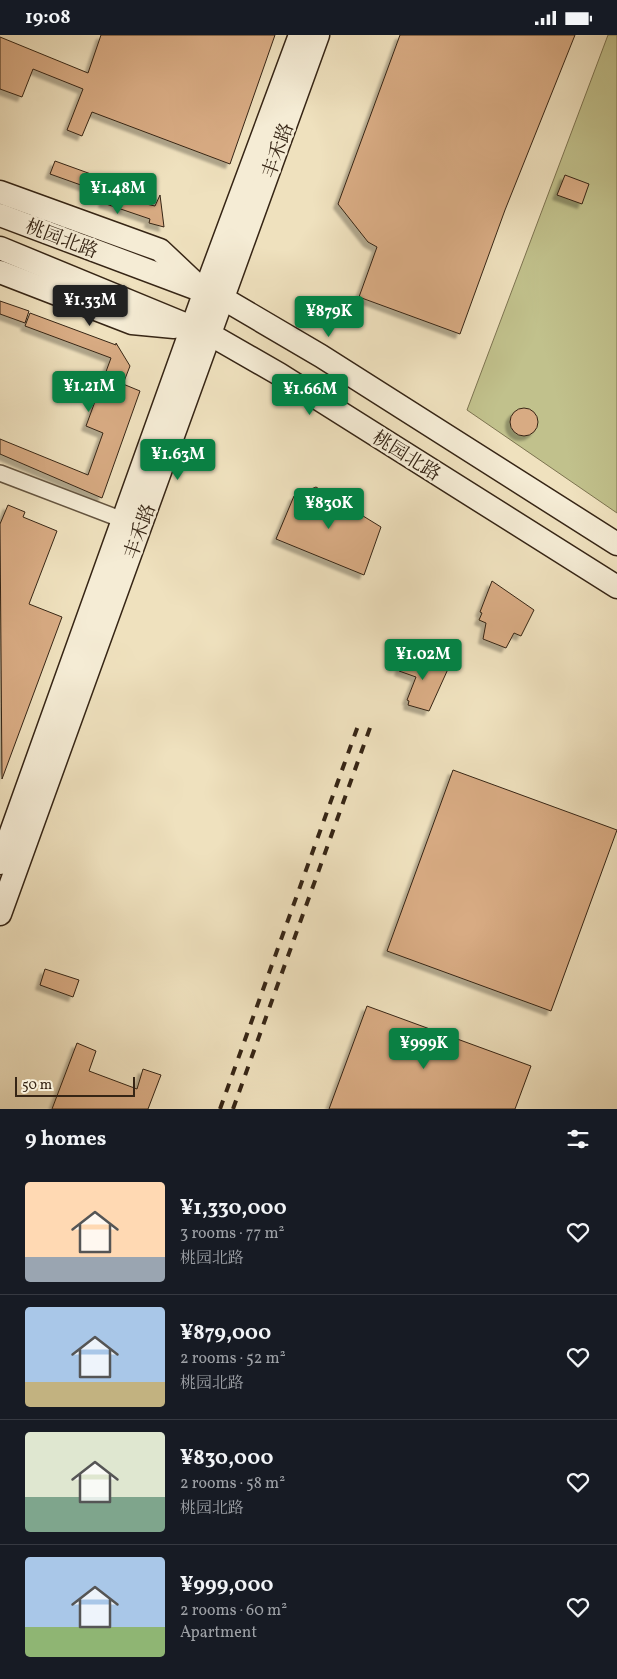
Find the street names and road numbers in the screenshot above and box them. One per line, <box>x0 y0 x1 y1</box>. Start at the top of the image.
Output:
street label: 丰禾路 <box>257 119 301 182</box>
street label: 桃园北路 <box>21 214 101 266</box>
street label: 桃园北路 <box>367 426 445 488</box>
street label: 丰禾路 <box>119 500 163 563</box>

